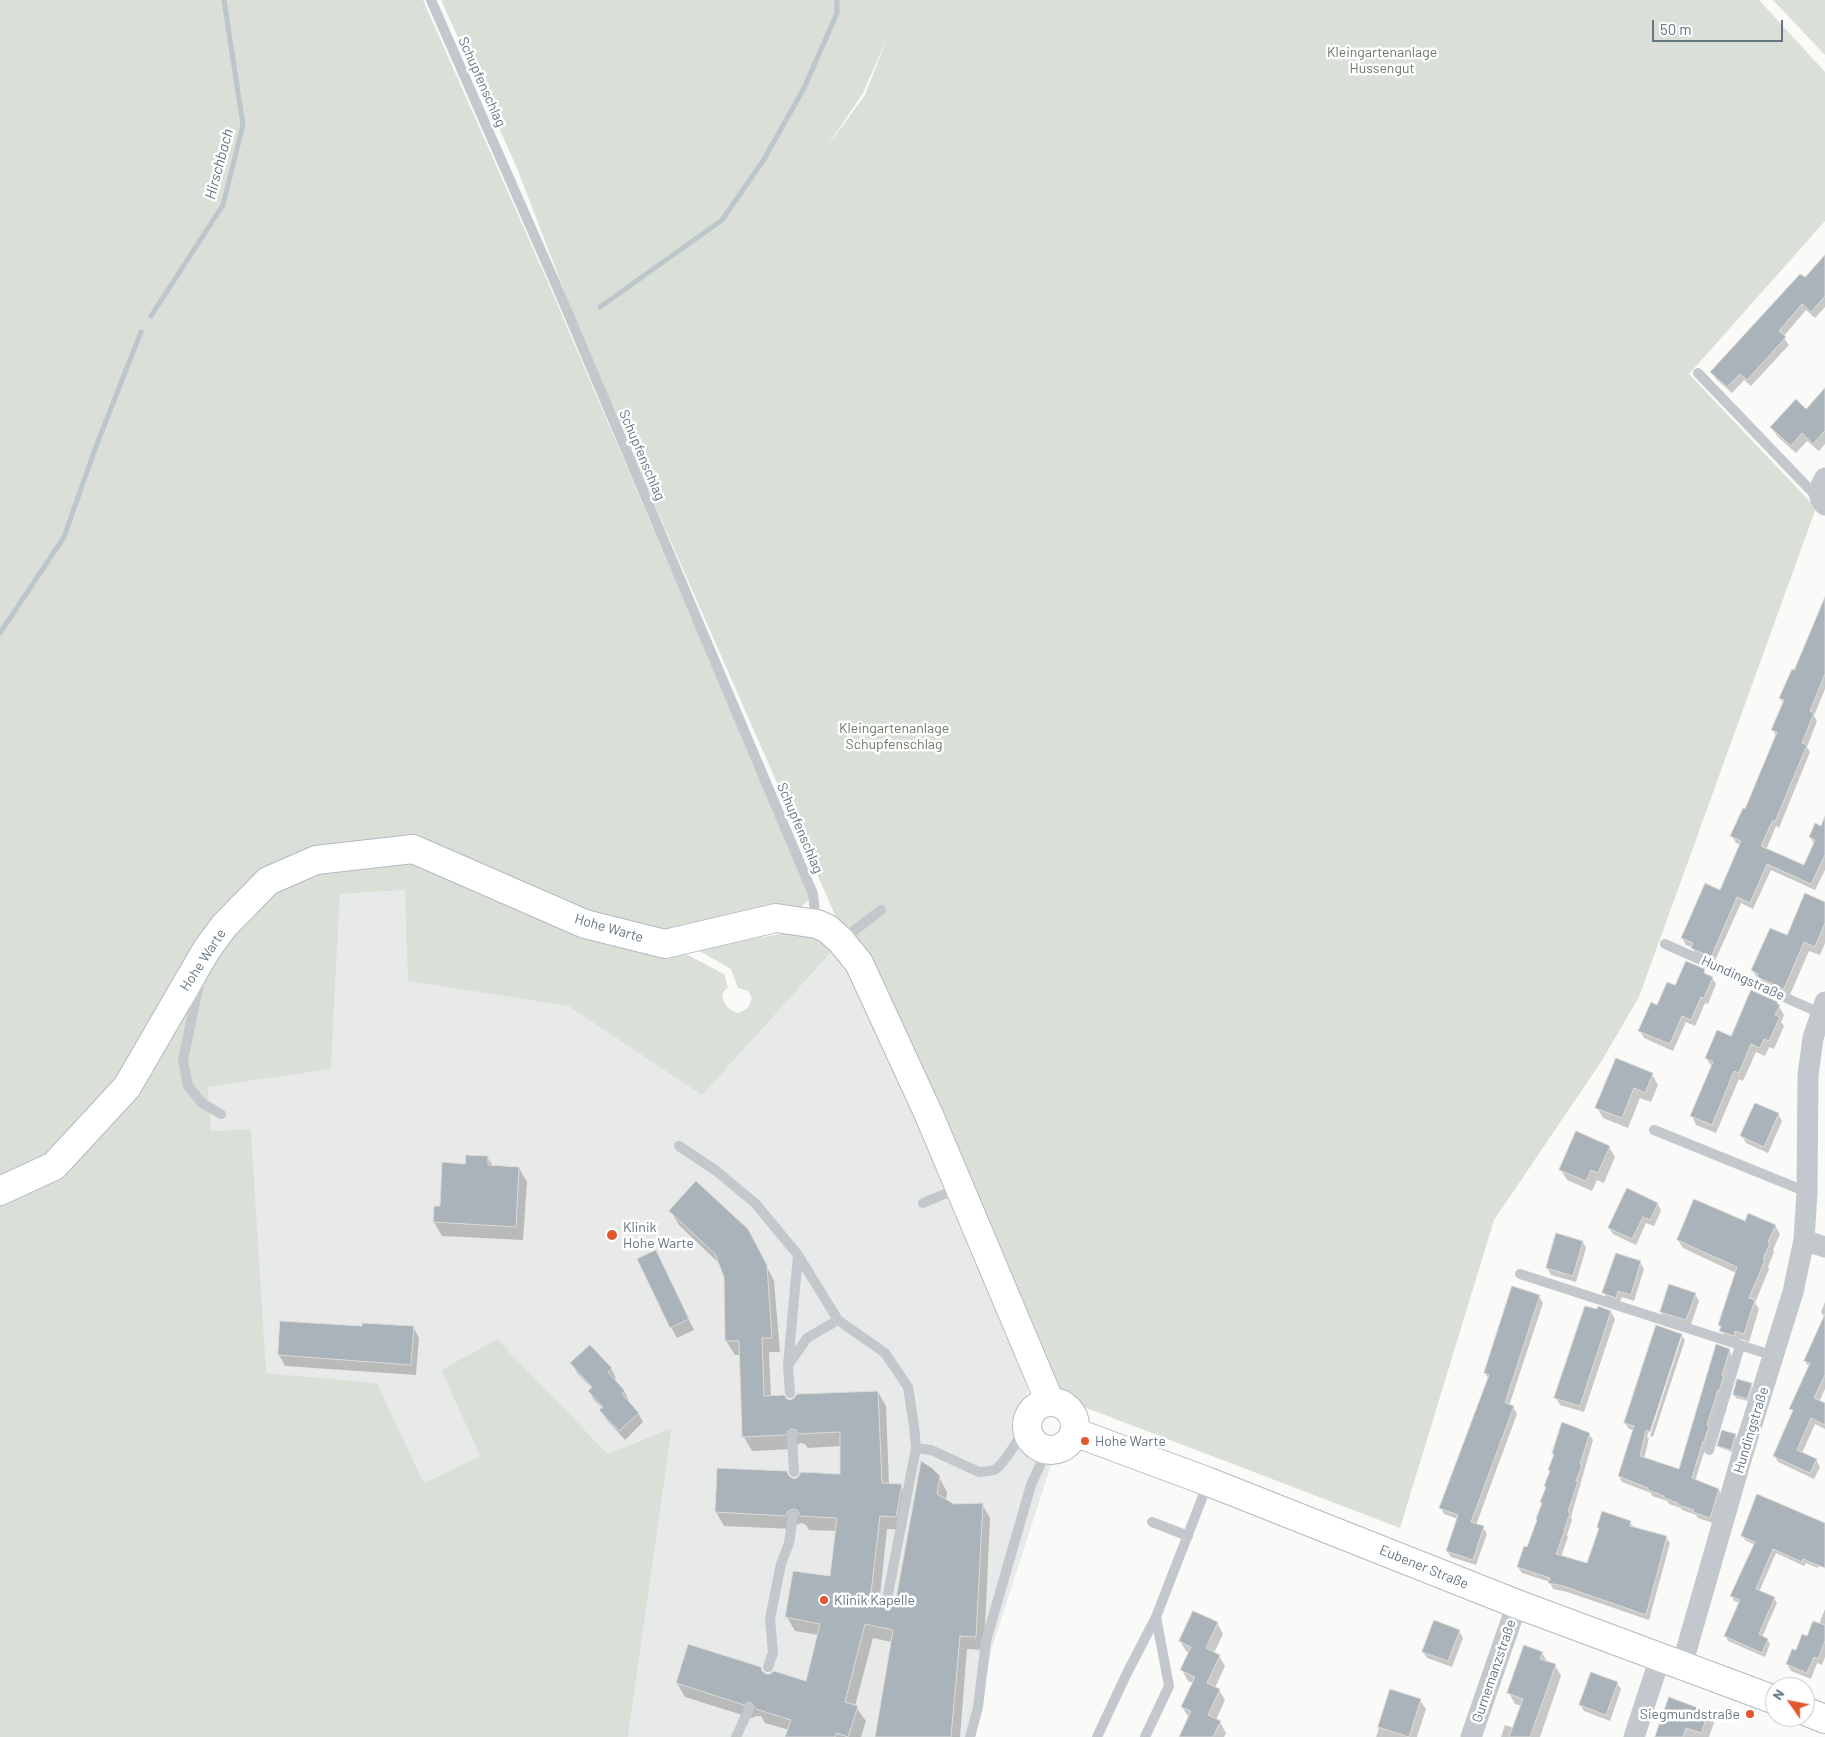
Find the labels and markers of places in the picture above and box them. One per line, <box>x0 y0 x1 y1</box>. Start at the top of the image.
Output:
place label: Klinik Hohe Warte <box>623 1219 694 1252</box>
marker: Klinik Hohe Warte <box>605 1228 619 1242</box>
place label: Hohe Warte <box>1095 1433 1166 1449</box>
marker: Hohe Warte <box>1079 1435 1091 1447</box>
place label: Klinik Kapelle <box>834 1592 915 1608</box>
marker: Klinik Kapelle <box>818 1594 830 1606</box>
place label: Siegmundstraße <box>1640 1706 1740 1722</box>
marker: Siegmundstraße <box>1744 1708 1756 1720</box>

